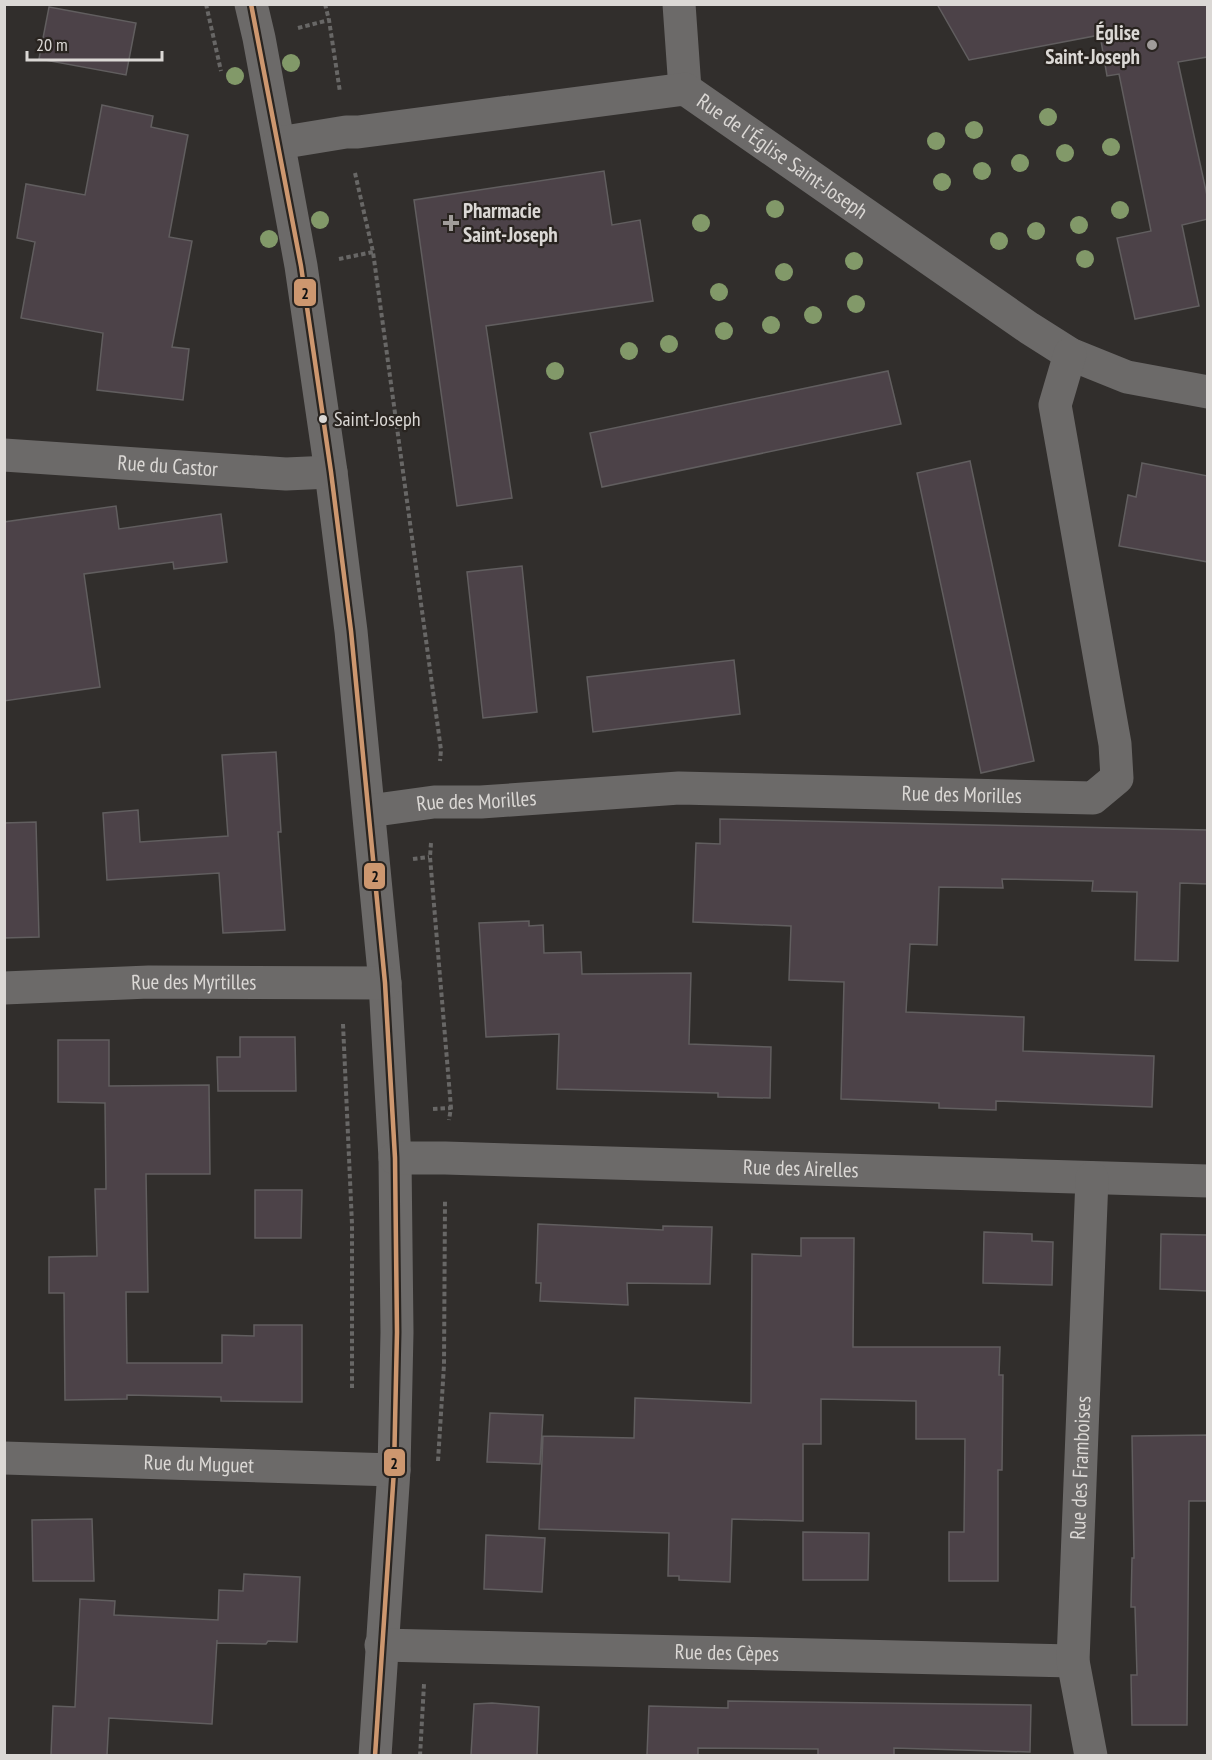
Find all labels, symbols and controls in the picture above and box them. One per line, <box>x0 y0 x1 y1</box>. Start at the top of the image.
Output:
place label: Église Saint-Joseph <box>1045 19 1140 70</box>
scale bar <box>27 24 162 62</box>
text: 20 m <box>36 33 68 56</box>
marker: Église Saint-Joseph <box>1145 38 1159 52</box>
street label: Rue de l'Église Saint-Joseph <box>692 87 873 225</box>
place label: Pharmacie Saint-Joseph <box>463 197 558 248</box>
marker: Pharmacie Saint-Joseph <box>444 216 458 230</box>
line badge: 2 <box>293 278 317 307</box>
text: 2 <box>301 283 309 303</box>
place label: Saint-Joseph <box>334 406 421 432</box>
marker: Saint-Joseph <box>317 413 329 425</box>
street label: Rue du Castor <box>117 449 219 482</box>
street label: Rue des Morilles <box>901 779 1022 809</box>
street label: Rue des Morilles <box>415 784 537 817</box>
line badge: 2 <box>363 862 386 890</box>
text: 2 <box>371 866 379 886</box>
street label: Rue des Myrtilles <box>131 968 257 996</box>
street label: Rue des Airelles <box>743 1153 859 1183</box>
street label: Rue des Framboises <box>1064 1395 1096 1540</box>
street label: Rue du Muguet <box>143 1448 255 1479</box>
line badge: 2 <box>383 1448 406 1477</box>
text: 2 <box>390 1453 398 1473</box>
street label: Rue des Cèpes <box>674 1638 779 1667</box>

